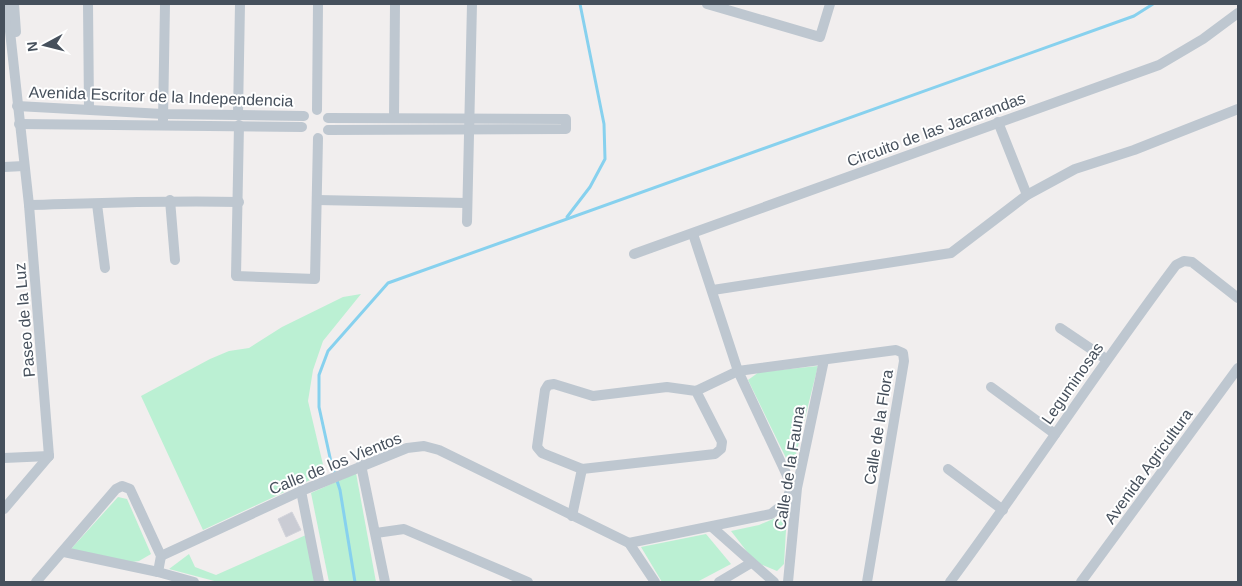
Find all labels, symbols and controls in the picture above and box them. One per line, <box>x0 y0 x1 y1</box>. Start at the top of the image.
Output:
north arrow <box>20 20 70 70</box>
text: N <box>24 41 41 53</box>
street label: Avenida Escritor de la Independencia <box>28 83 294 110</box>
street label: Circuito de las Jacarandas <box>845 89 1028 170</box>
street label: Paseo de la Luz <box>11 262 38 378</box>
street label: Leguminosas <box>1038 339 1107 427</box>
street label: Calle de la Flora <box>861 368 896 486</box>
street label: Calle de la Fauna <box>771 405 808 531</box>
street label: Avenida Agricultura <box>1101 406 1196 527</box>
street label: Calle de los Vientos <box>267 429 404 498</box>

